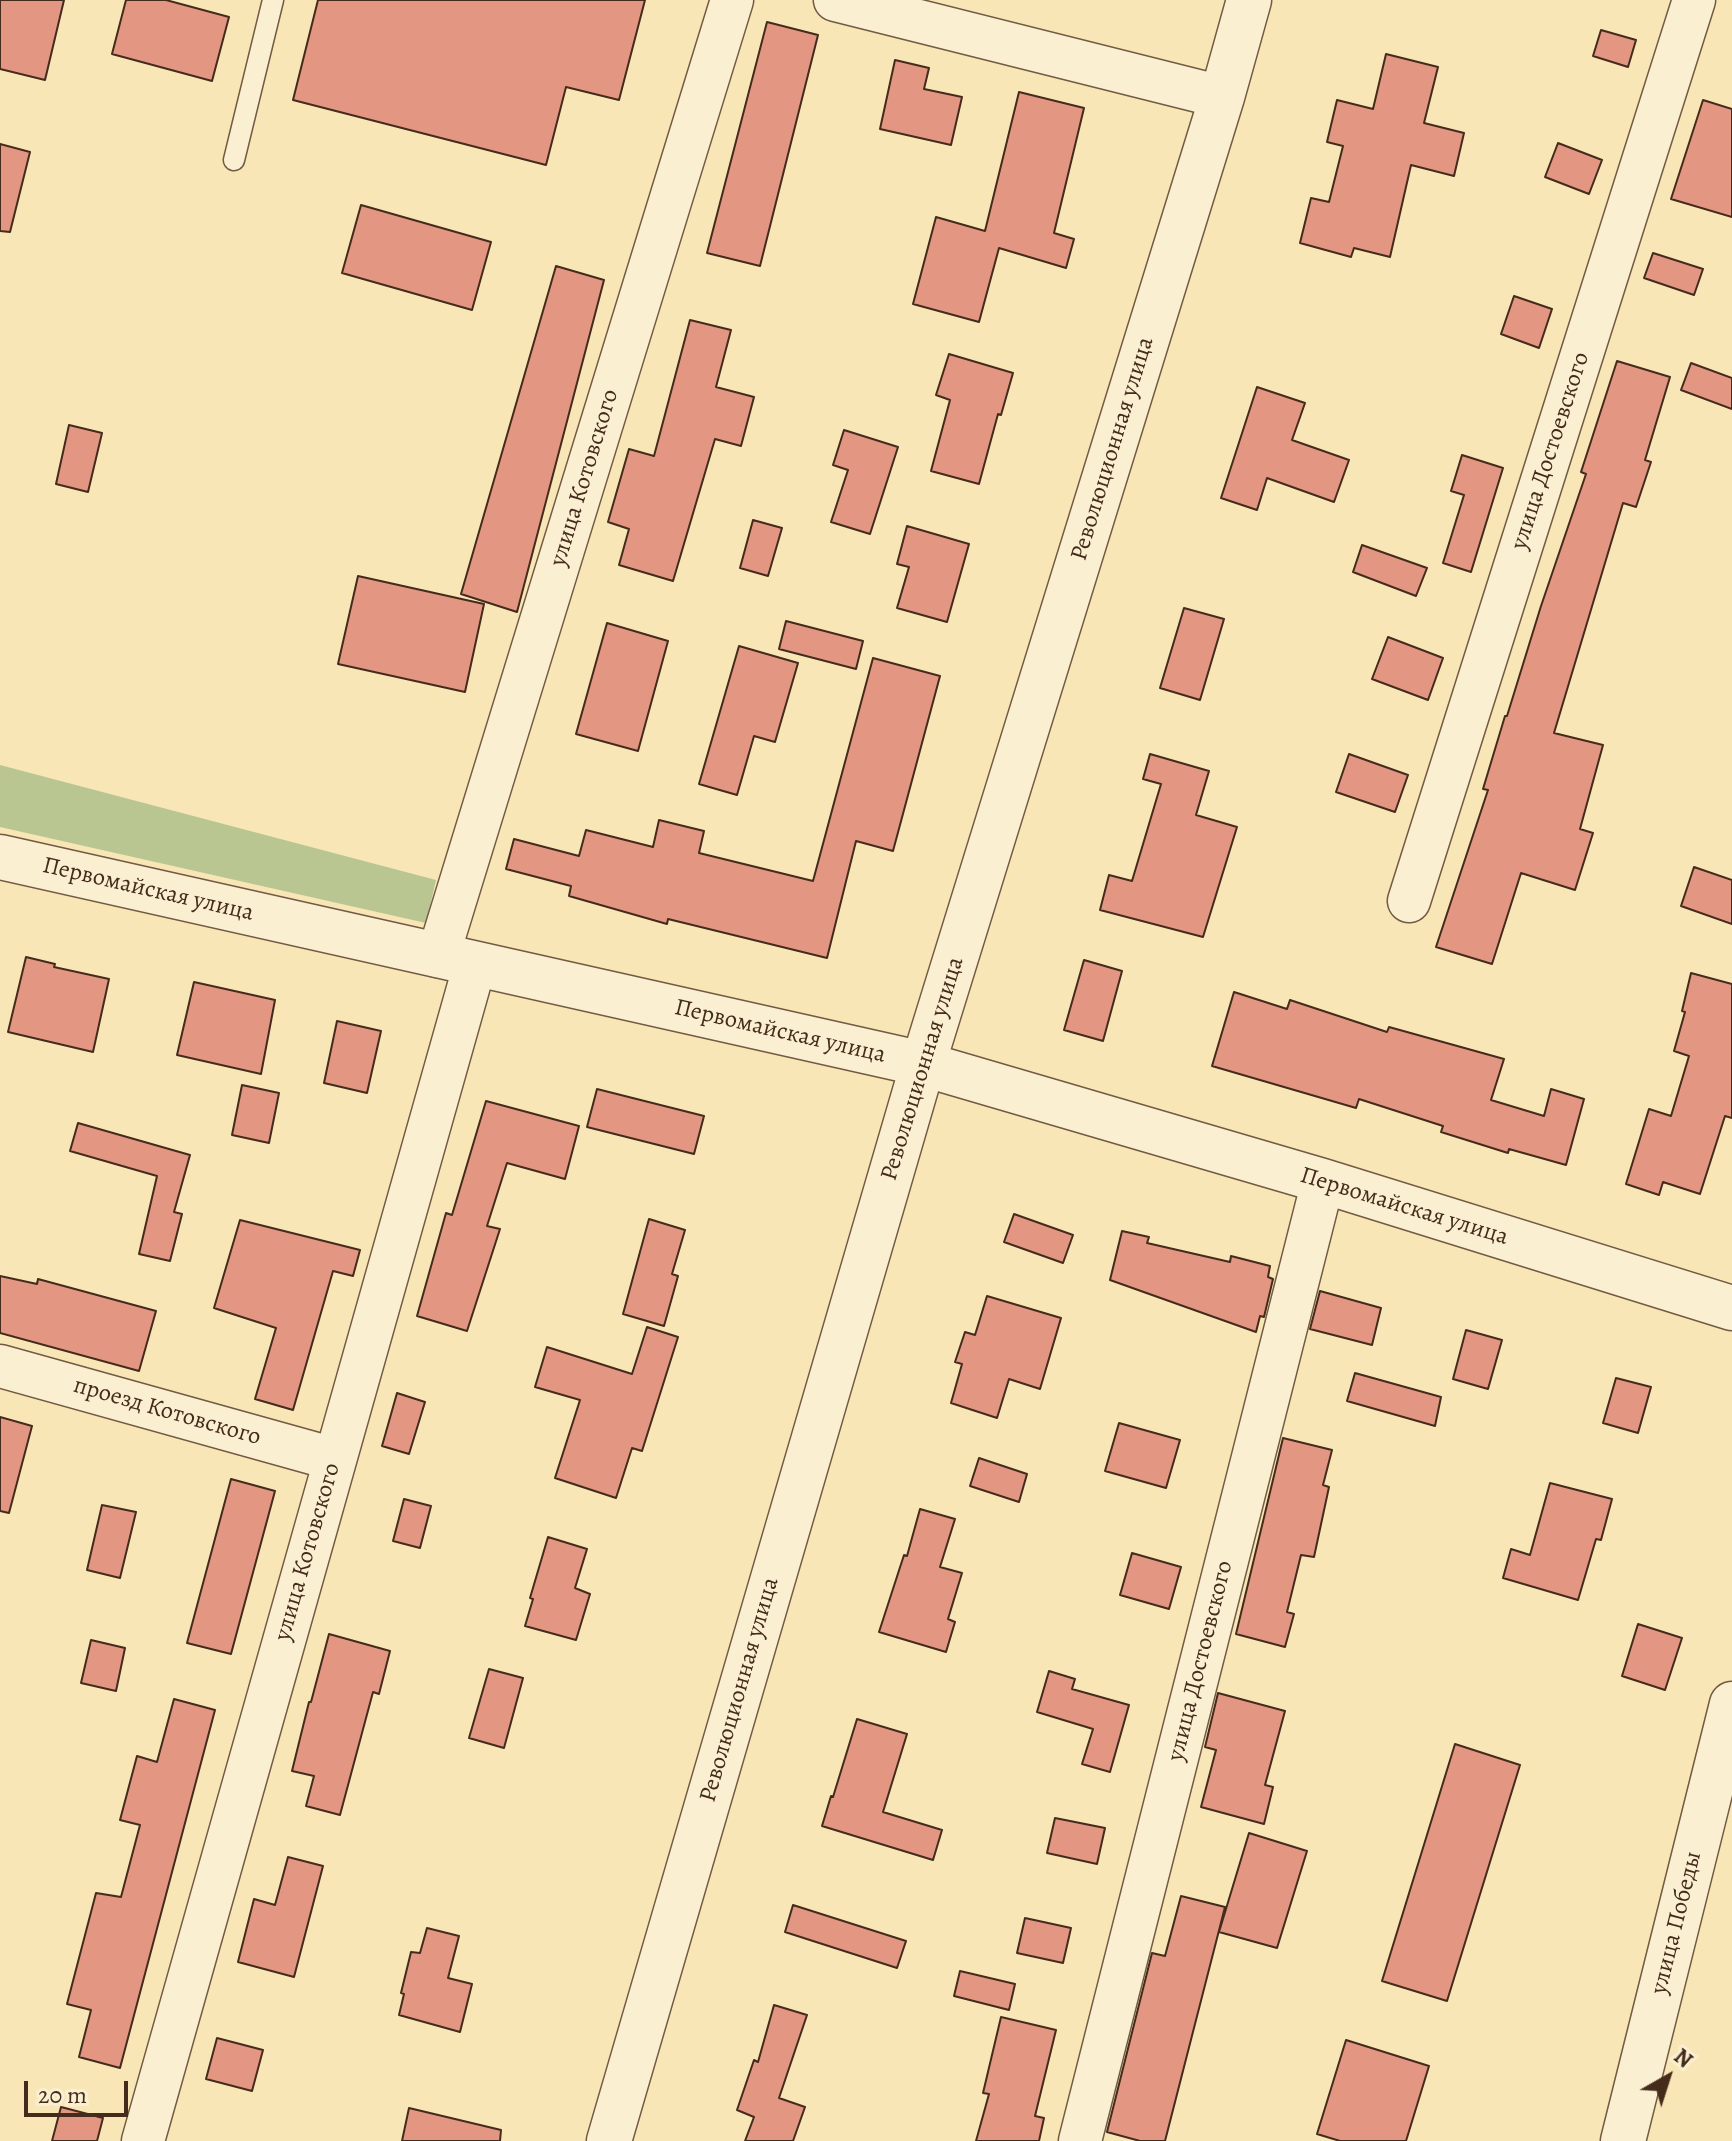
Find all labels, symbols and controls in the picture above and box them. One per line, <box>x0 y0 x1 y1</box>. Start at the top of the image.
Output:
street label: Революционная улица <box>1065 334 1161 564</box>
street label: улица Достоевского <box>1506 349 1596 553</box>
street label: улица Котовского <box>544 386 626 570</box>
street label: Первомайская улица <box>40 852 256 928</box>
street label: Революционная улица <box>875 954 971 1184</box>
street label: Первомайская улица <box>672 994 888 1070</box>
street label: Первомайская улица <box>1297 1162 1511 1252</box>
street label: проезд Котовского <box>70 1371 264 1453</box>
street label: улица Котовского <box>269 1460 347 1644</box>
street label: улица Достоевского <box>1162 1558 1240 1764</box>
street label: Революционная улица <box>694 1574 786 1806</box>
street label: улица Победы <box>1645 1849 1709 1997</box>
north arrow <box>1628 2037 1708 2117</box>
text: N <box>1667 2042 1699 2075</box>
scale bar <box>28 2065 132 2115</box>
text: 20 m <box>38 2079 87 2111</box>

